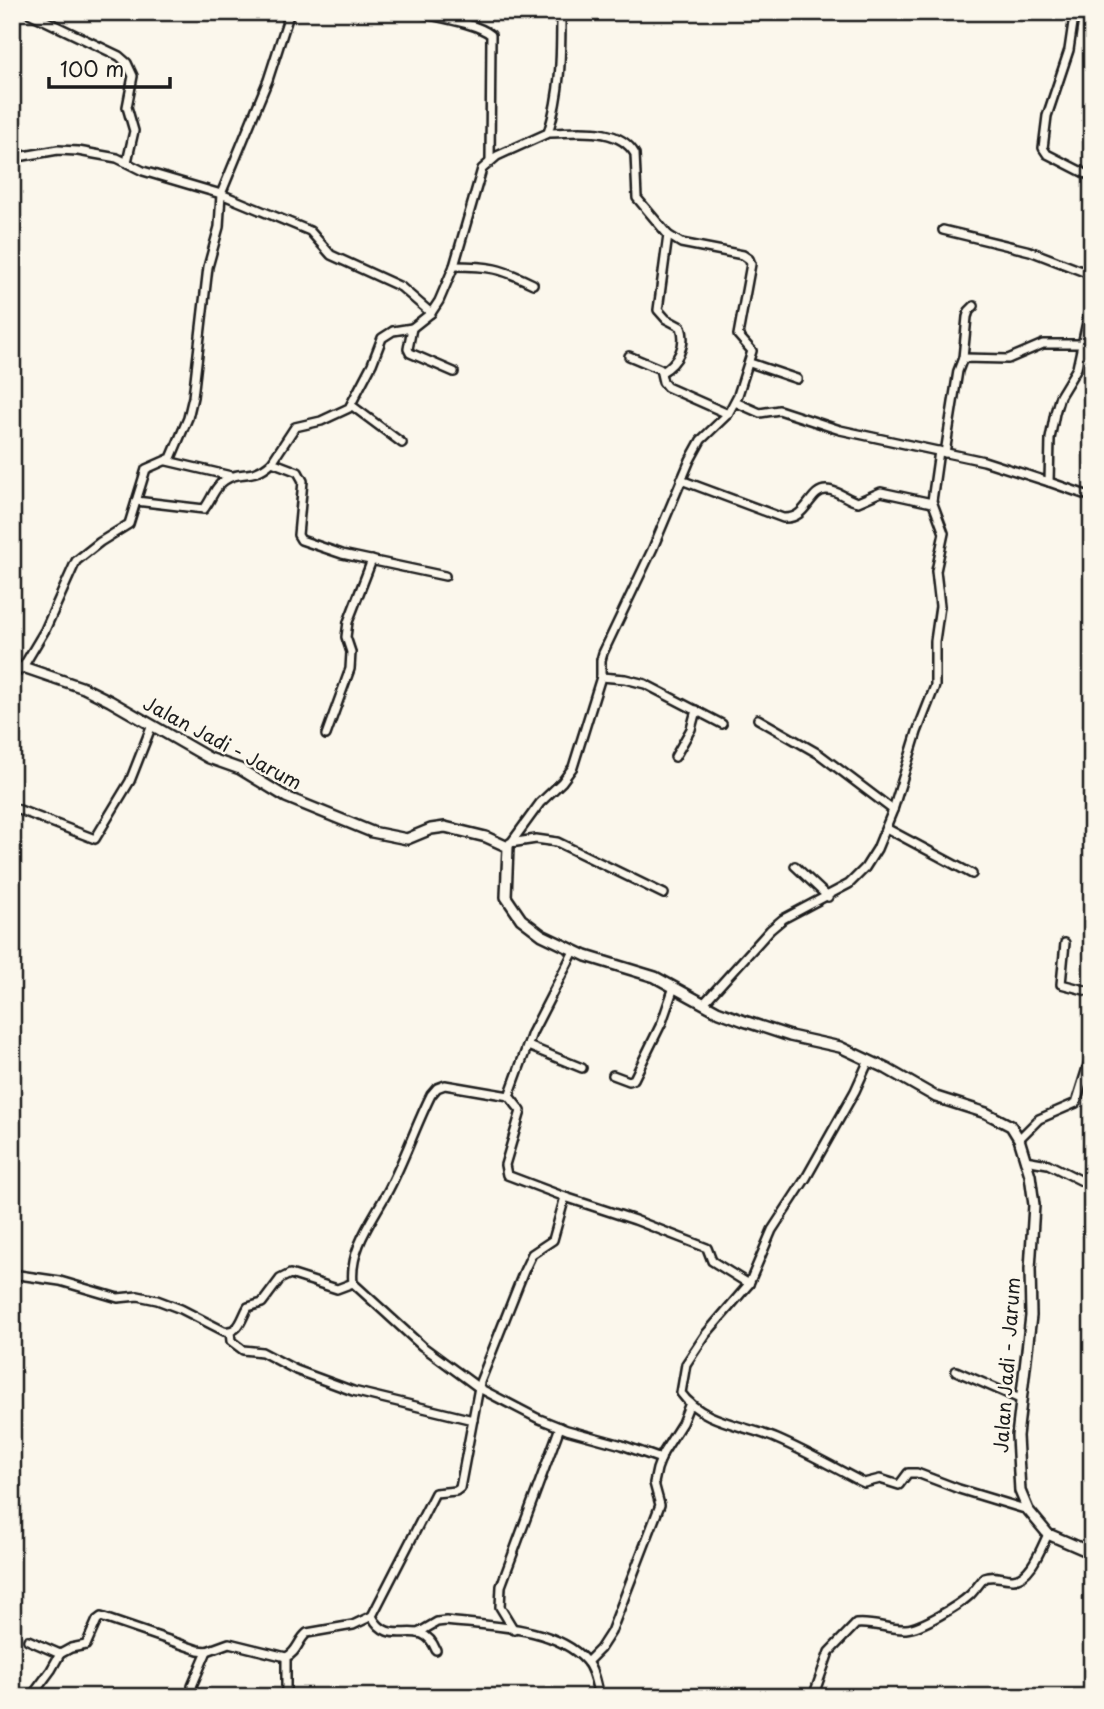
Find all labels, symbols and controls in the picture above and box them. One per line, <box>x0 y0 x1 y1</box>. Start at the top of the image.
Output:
scale bar <box>49 46 170 90</box>
text: 100 m <box>60 52 124 84</box>
street label: Jalan Jadi - Jarum <box>139 688 307 796</box>
street label: Jalan Jadi - Jarum <box>986 1276 1026 1454</box>

